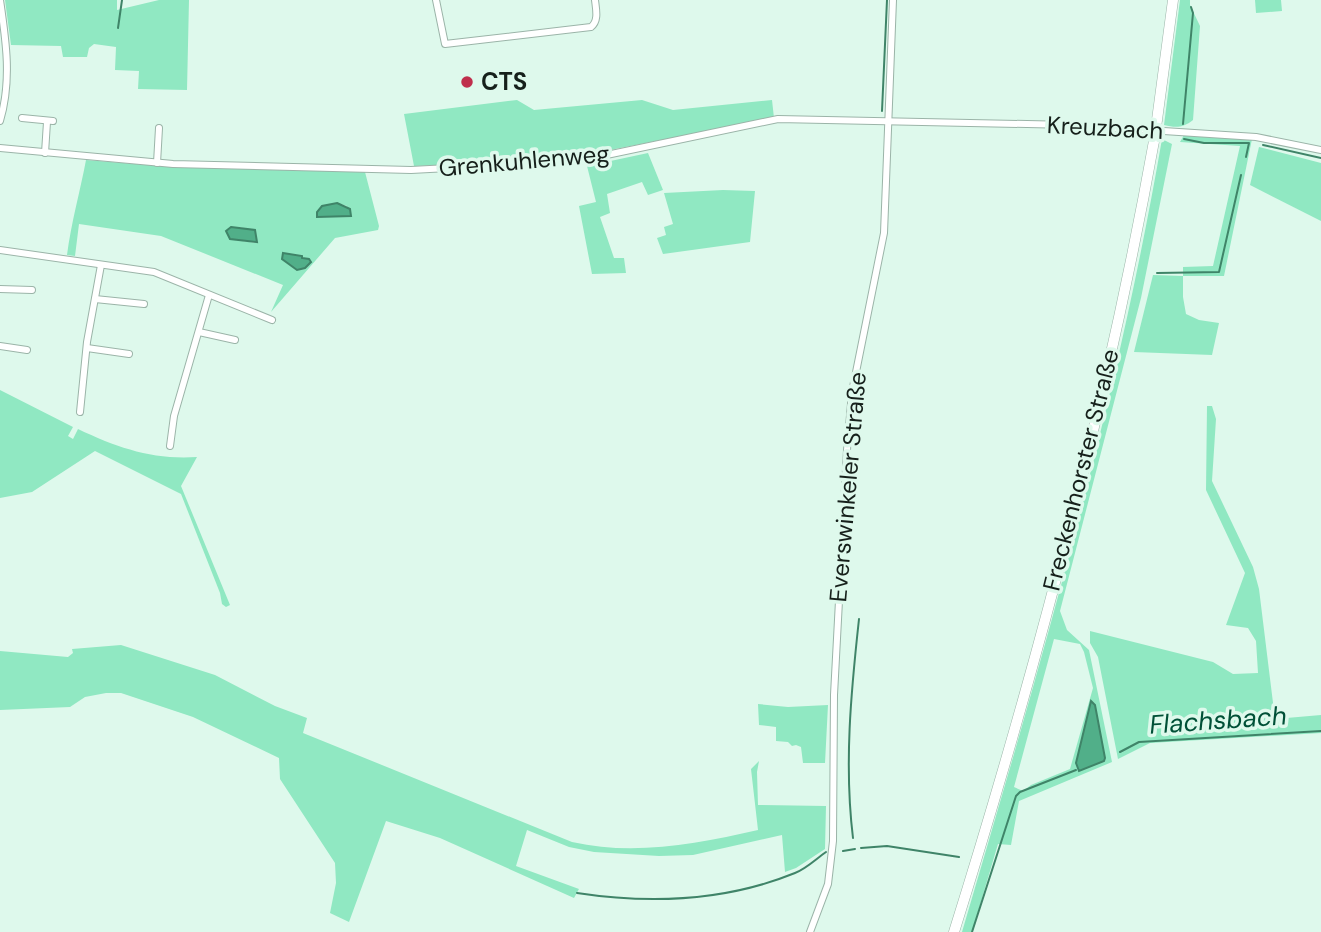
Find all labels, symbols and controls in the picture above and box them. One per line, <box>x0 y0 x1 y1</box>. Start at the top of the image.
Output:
place label: CTS <box>481 66 527 97</box>
marker: CTS <box>459 74 475 90</box>
street label: Kreuzbach <box>1046 109 1164 146</box>
street label: Grenkuhlenweg <box>437 138 611 183</box>
street label: Freckenhorster Straße <box>1035 346 1126 594</box>
street label: Everswinkeler Straße <box>822 370 873 603</box>
water label: Flachsbach <box>1148 698 1288 742</box>

